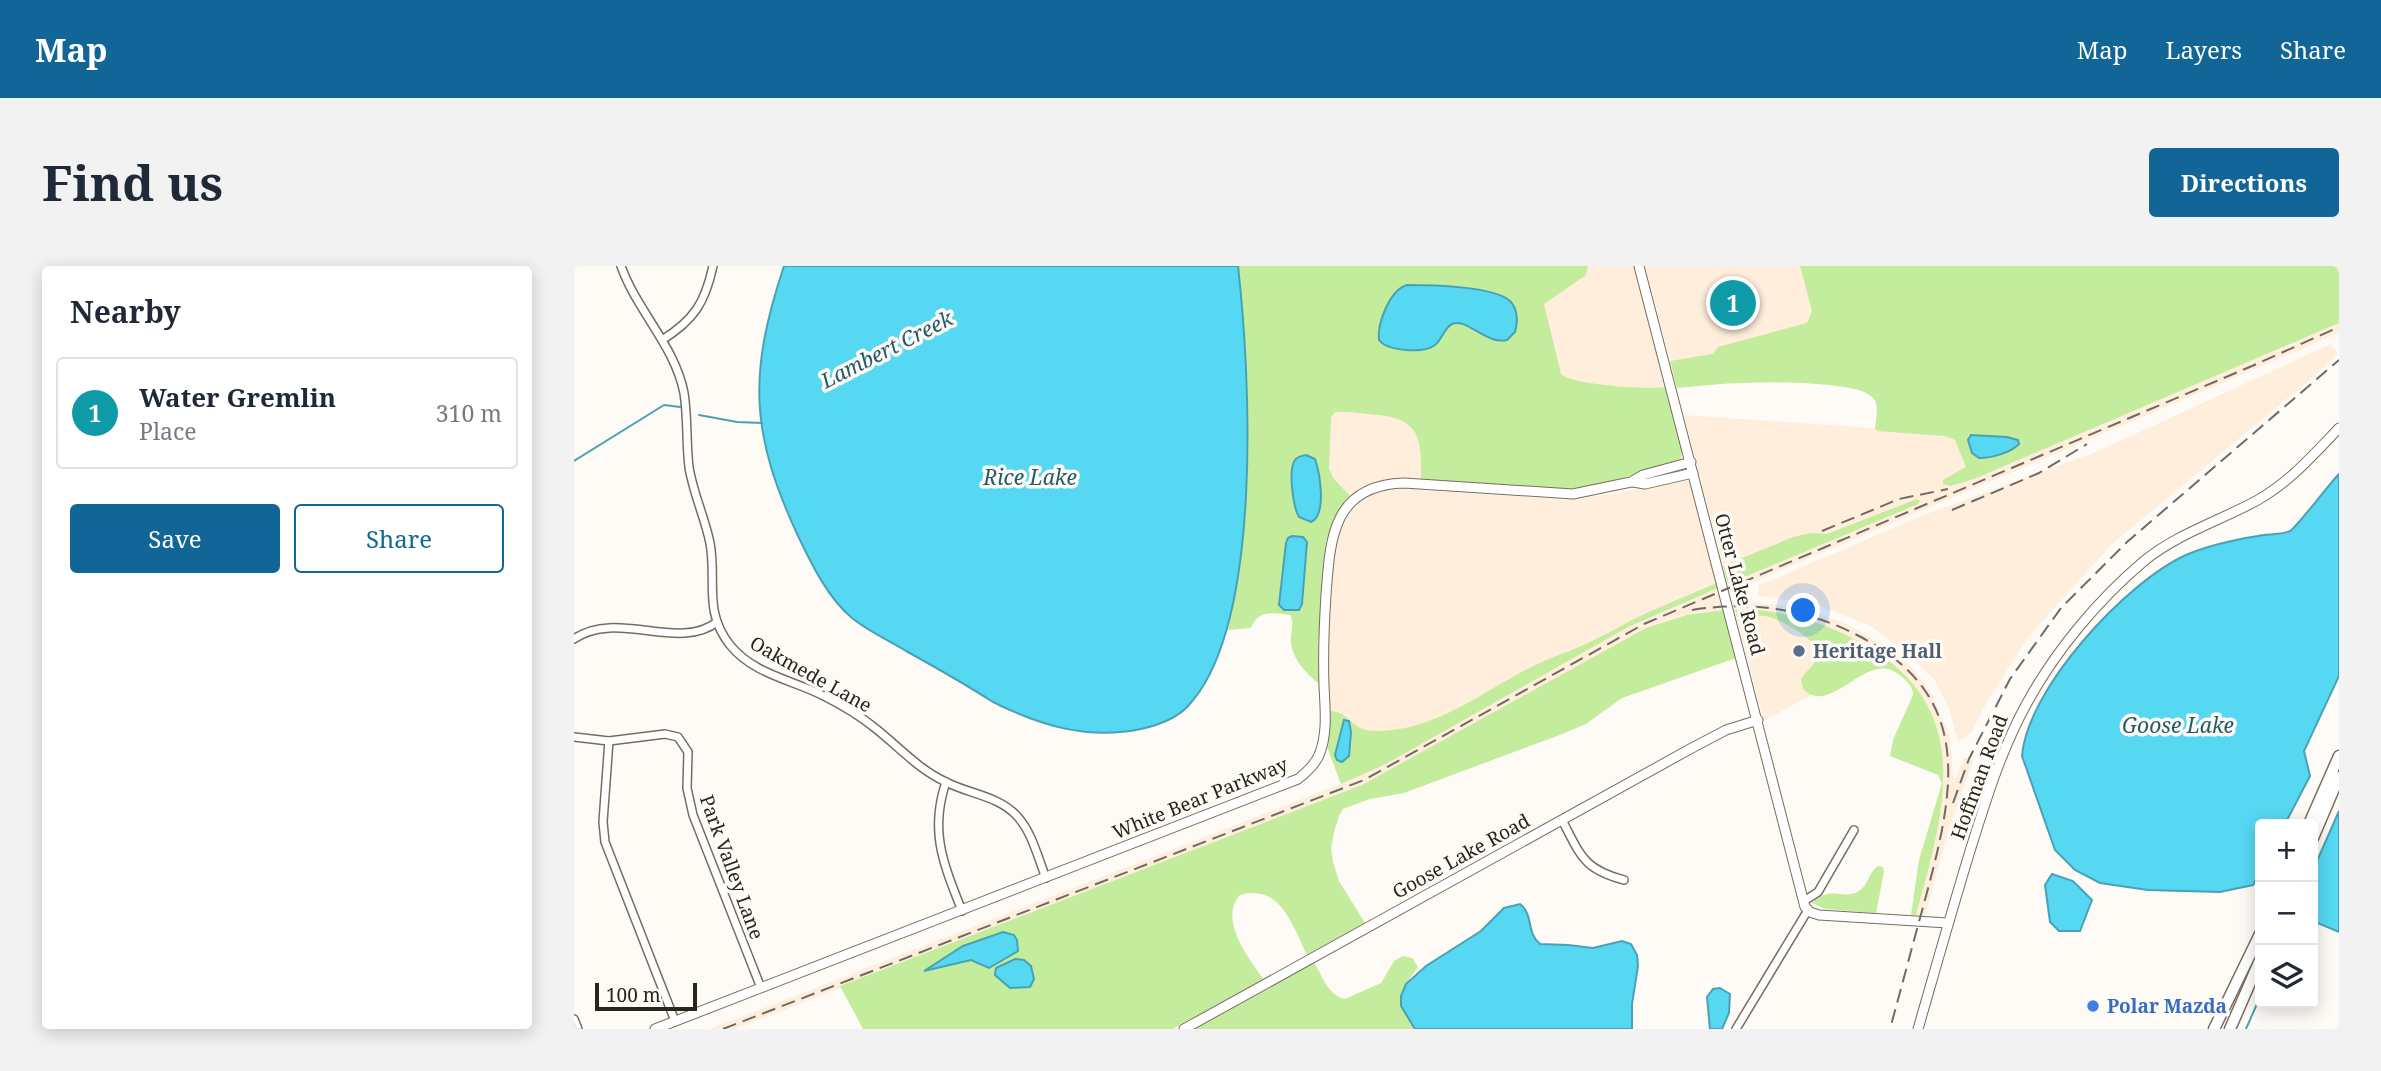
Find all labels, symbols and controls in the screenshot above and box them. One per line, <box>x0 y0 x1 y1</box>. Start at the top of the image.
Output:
text: Map <box>35 27 108 72</box>
text: Map <box>2077 33 2128 66</box>
text: Layers <box>2166 33 2242 66</box>
text: Share <box>2280 33 2346 66</box>
button: Directions <box>2149 148 2339 217</box>
text: Find us <box>42 149 223 215</box>
pin: 1 <box>1710 277 1756 329</box>
text: Nearby <box>70 291 181 332</box>
water label: Lambert Creek <box>815 303 958 395</box>
text: Water Gremlin <box>139 379 336 415</box>
text: 1 <box>89 397 102 429</box>
text: 310 m <box>436 397 502 429</box>
text: Place <box>139 415 197 447</box>
water label: Rice Lake <box>982 463 1077 491</box>
button: Save <box>70 504 280 573</box>
button: Share <box>294 504 504 573</box>
street label: Otter Lake Road <box>1709 510 1771 658</box>
your location <box>1786 593 1820 627</box>
street label: Oakmede Lane <box>745 630 877 718</box>
place label: Heritage Hall <box>1813 638 1942 664</box>
marker: Heritage Hall <box>1791 643 1807 659</box>
street label: Hoffman Road <box>1944 711 2014 843</box>
water label: Goose Lake <box>2122 711 2234 739</box>
street label: White Bear Parkway <box>1109 751 1292 845</box>
street label: Park Valley Lane <box>694 791 770 943</box>
street label: Goose Lake Road <box>1388 807 1535 905</box>
map controls <box>2255 819 2318 1008</box>
button: + <box>2255 819 2318 882</box>
button: − <box>2255 882 2318 945</box>
button: layers <box>2255 945 2318 1008</box>
scale bar <box>595 980 696 1012</box>
text: 100 m <box>606 982 661 1008</box>
place label: Polar Mazda <box>2107 993 2227 1019</box>
marker: Polar Mazda <box>2085 998 2101 1014</box>

